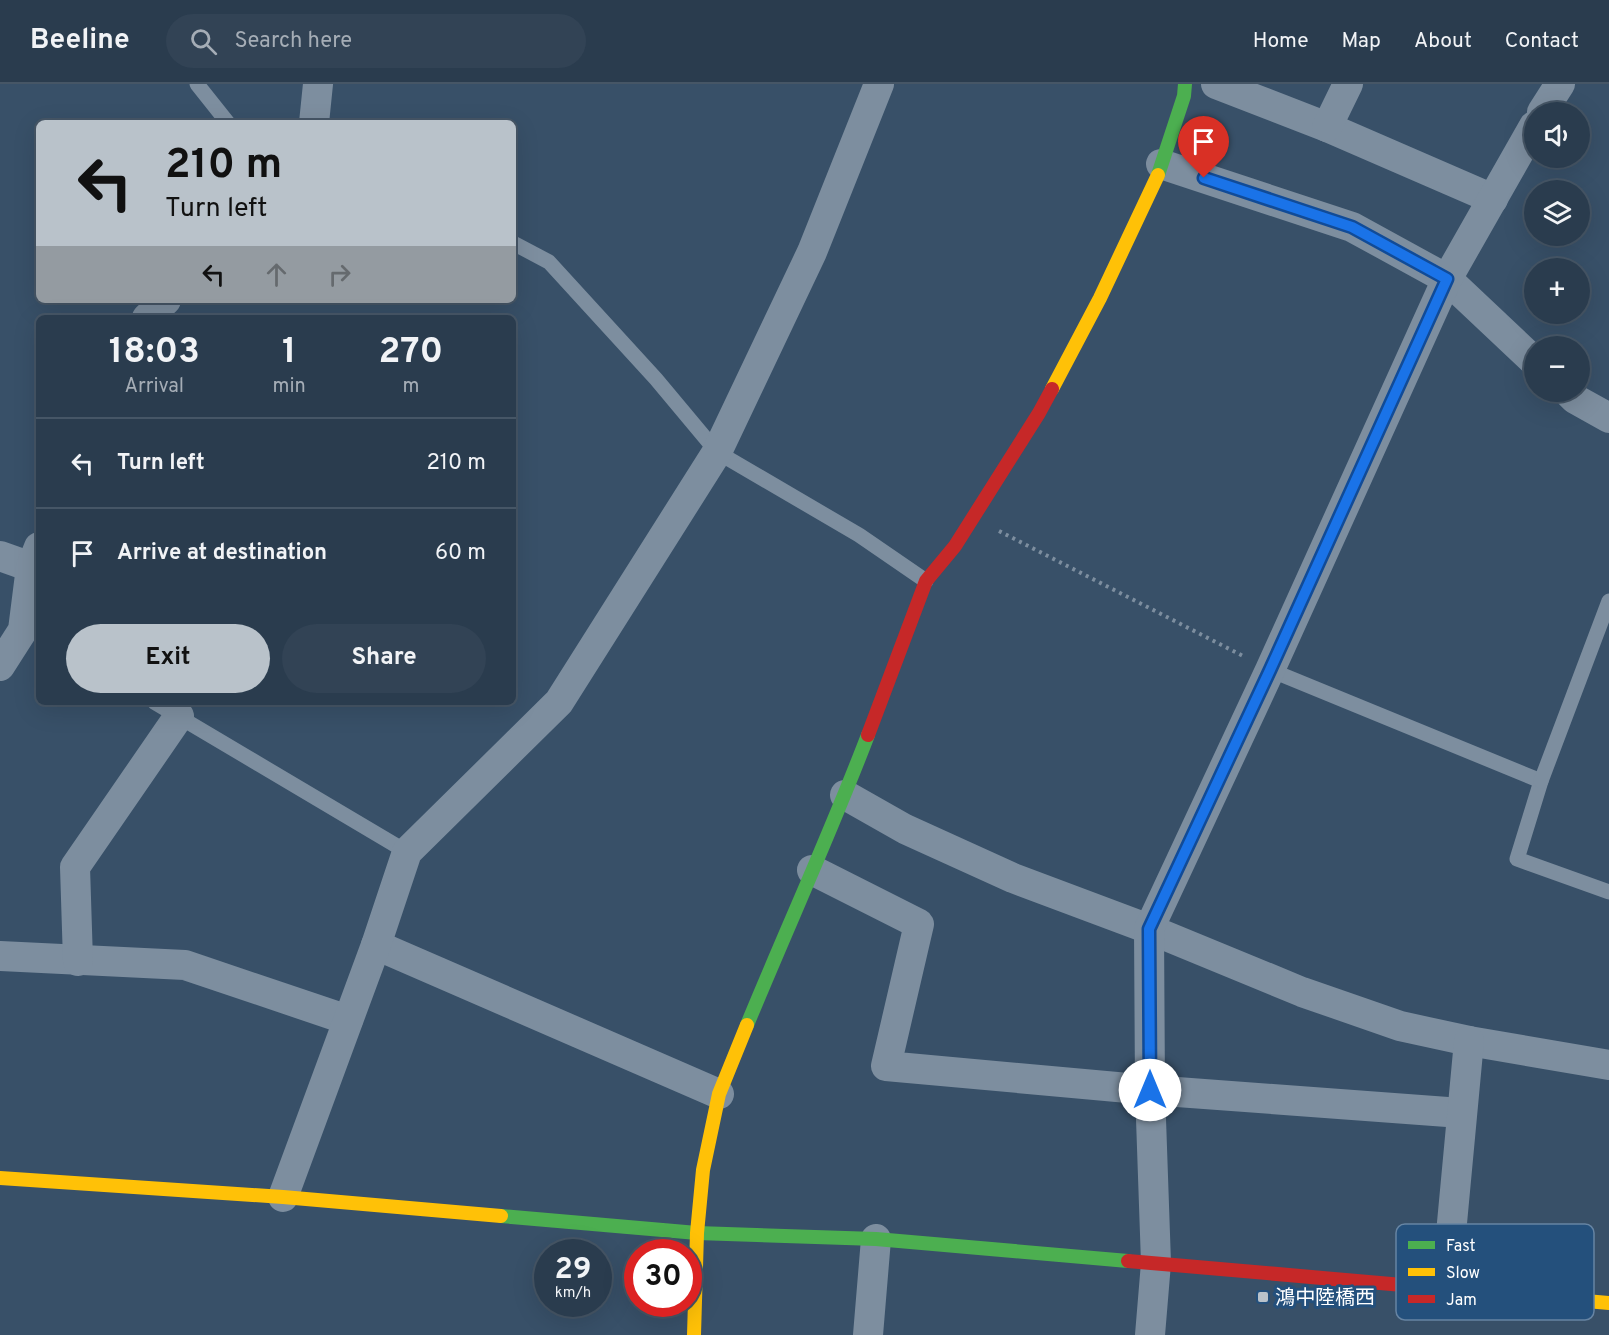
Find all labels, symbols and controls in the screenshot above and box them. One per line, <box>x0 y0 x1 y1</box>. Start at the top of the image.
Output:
search box <box>166 14 586 68</box>
text: Beeline <box>30 23 130 59</box>
icon: search <box>187 25 220 58</box>
text: Search here <box>235 28 352 55</box>
text: Home <box>1253 28 1309 55</box>
text: Map <box>1342 28 1381 55</box>
text: About <box>1414 28 1472 55</box>
text: Contact <box>1505 28 1579 55</box>
map controls <box>1524 102 1590 402</box>
button: sound <box>1524 102 1590 168</box>
pin <box>1178 116 1229 178</box>
icon: arrive <box>1187 125 1220 158</box>
text: 210 m <box>165 140 282 193</box>
icon: left <box>66 144 144 222</box>
button: layers <box>1524 180 1590 246</box>
text: Turn left <box>165 192 267 226</box>
icon: left <box>197 258 230 291</box>
icon: ahead <box>260 258 293 291</box>
icon: right <box>323 258 356 291</box>
button: + <box>1524 258 1590 324</box>
text: 18:03 <box>109 330 200 376</box>
text: 1 <box>282 330 296 376</box>
text: 270 <box>379 330 443 376</box>
button: − <box>1524 336 1590 402</box>
text: Arrival <box>124 374 184 400</box>
text: min <box>273 374 306 400</box>
text: m <box>402 374 419 400</box>
icon: left <box>66 447 99 480</box>
text: Turn left <box>117 450 205 477</box>
text: 210 m <box>426 450 486 477</box>
icon: arrive <box>66 537 99 570</box>
text: Arrive at destination <box>117 540 327 567</box>
text: 60 m <box>435 540 486 567</box>
button: Exit <box>66 624 270 693</box>
button: Share <box>282 624 486 693</box>
position arrow <box>1118 1058 1182 1122</box>
legend <box>1396 1224 1594 1320</box>
text: Fast <box>1446 1237 1476 1257</box>
speed limit sign: 30 <box>624 1239 702 1317</box>
text: 29 <box>555 1252 591 1289</box>
text: Slow <box>1446 1264 1480 1284</box>
text: km/h <box>555 1284 591 1303</box>
place label: 鴻中陸橋西 <box>1275 1286 1375 1312</box>
marker: 鴻中陸橋西 <box>1256 1290 1270 1304</box>
text: Jam <box>1446 1291 1477 1311</box>

